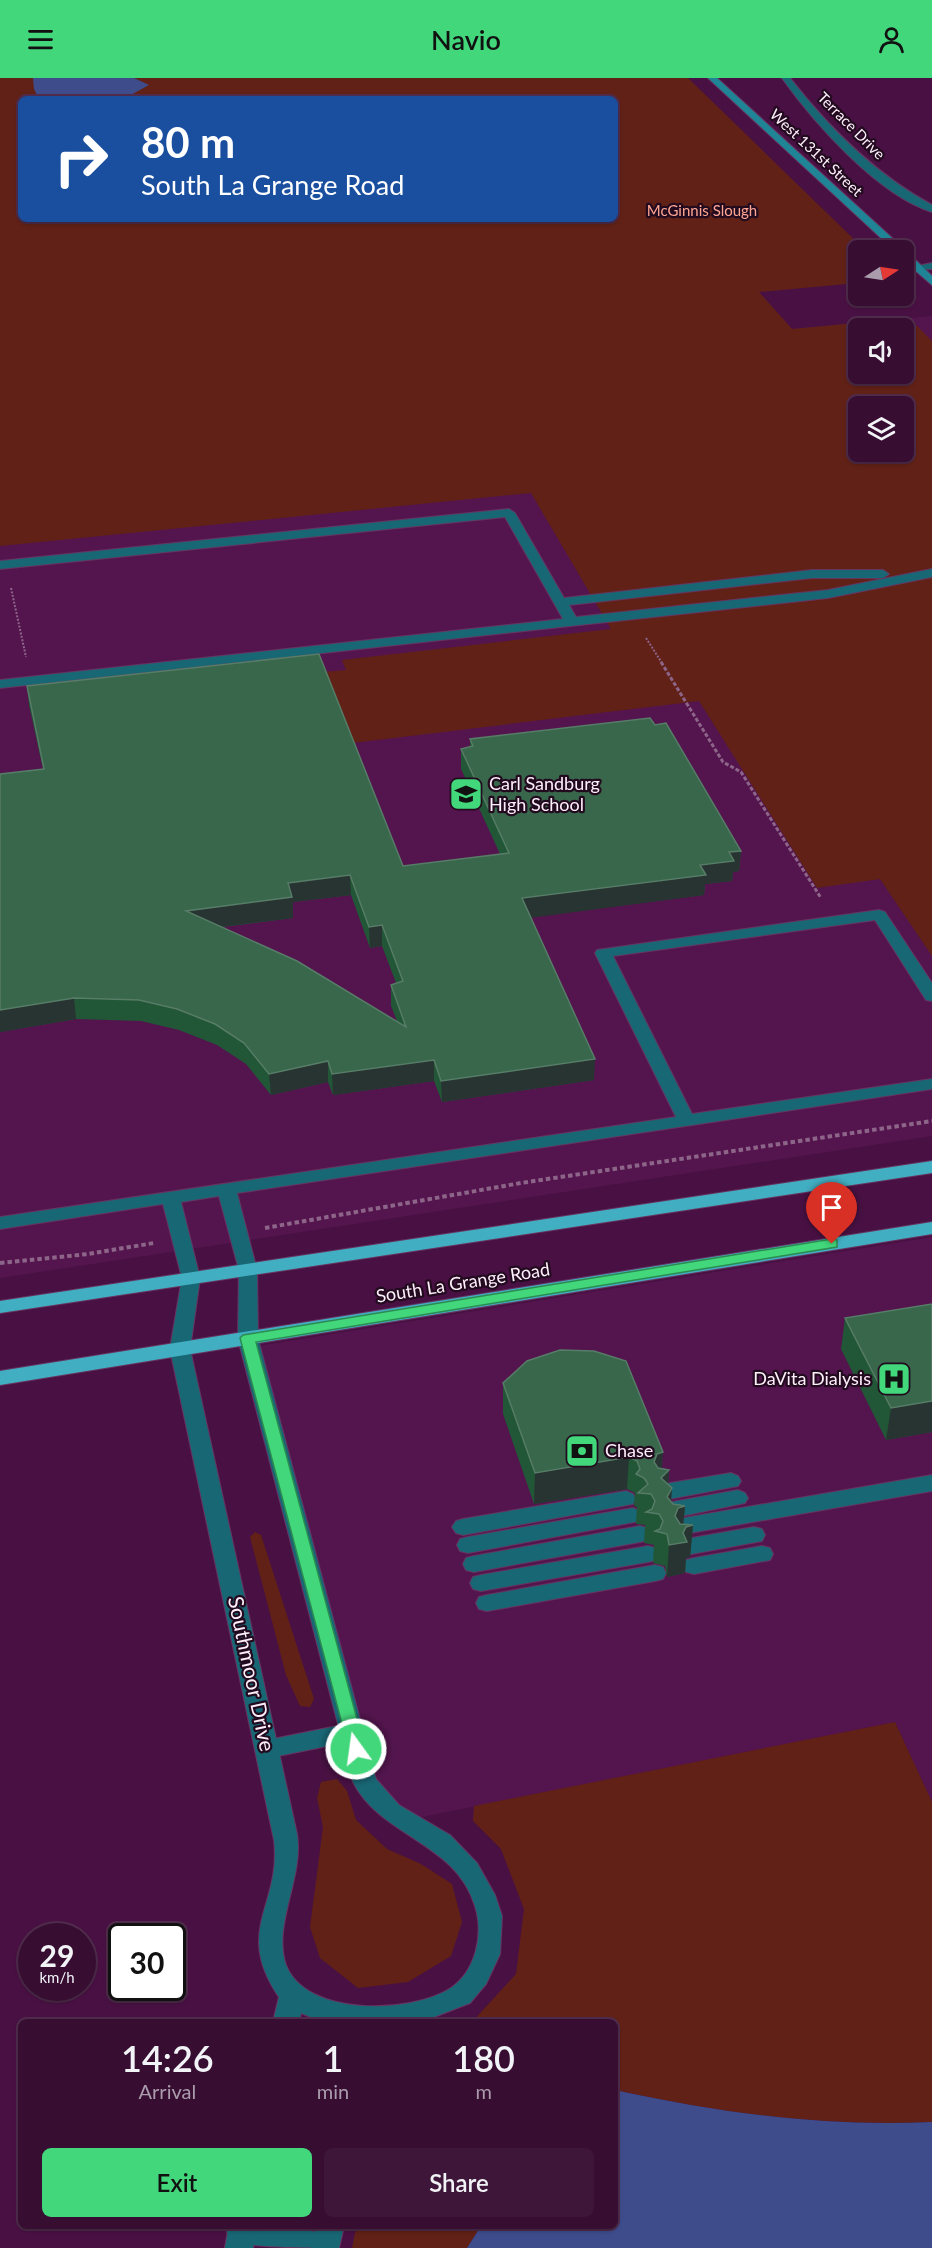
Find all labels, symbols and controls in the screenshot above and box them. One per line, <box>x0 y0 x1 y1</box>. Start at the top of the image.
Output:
icon: menu <box>24 23 57 56</box>
text: Navio <box>431 23 501 56</box>
icon: person <box>875 23 908 56</box>
street label: Terrace Drive <box>814 88 889 163</box>
street label: West 131st Street <box>767 105 867 200</box>
text: 80 m <box>141 117 235 167</box>
icon: right <box>42 120 120 198</box>
text: South La Grange Road <box>141 168 404 201</box>
park label: McGinnis Slough <box>647 201 757 219</box>
north arrow <box>848 240 914 306</box>
map controls <box>848 240 914 462</box>
button: sound <box>848 318 914 384</box>
button: layers <box>848 396 914 462</box>
place label: Carl Sandburg High School <box>489 772 600 815</box>
school or university icon: Carl Sandburg High School <box>448 776 484 812</box>
pin <box>806 1182 857 1244</box>
icon: arrive <box>815 1191 848 1224</box>
street label: South La Grange Road <box>374 1257 551 1307</box>
hospital icon: DaVita Dialysis <box>876 1361 912 1397</box>
place label: DaVita Dialysis <box>753 1367 871 1389</box>
bank icon: Chase <box>564 1433 600 1469</box>
place label: Chase <box>605 1439 653 1461</box>
street label: Southmoor Drive <box>224 1594 281 1754</box>
position arrow <box>324 1717 388 1781</box>
speed limit sign: 30 <box>108 1923 186 2001</box>
text: 29 <box>40 1937 74 1973</box>
text: km/h <box>39 1968 75 1986</box>
text: 14:26 <box>121 2036 214 2080</box>
text: 1 <box>323 2036 343 2080</box>
text: 180 <box>452 2036 515 2080</box>
text: Arrival <box>139 2079 196 2103</box>
text: min <box>317 2079 349 2103</box>
text: m <box>475 2079 492 2103</box>
button: Exit <box>42 2148 312 2217</box>
button: Share <box>324 2148 594 2217</box>

